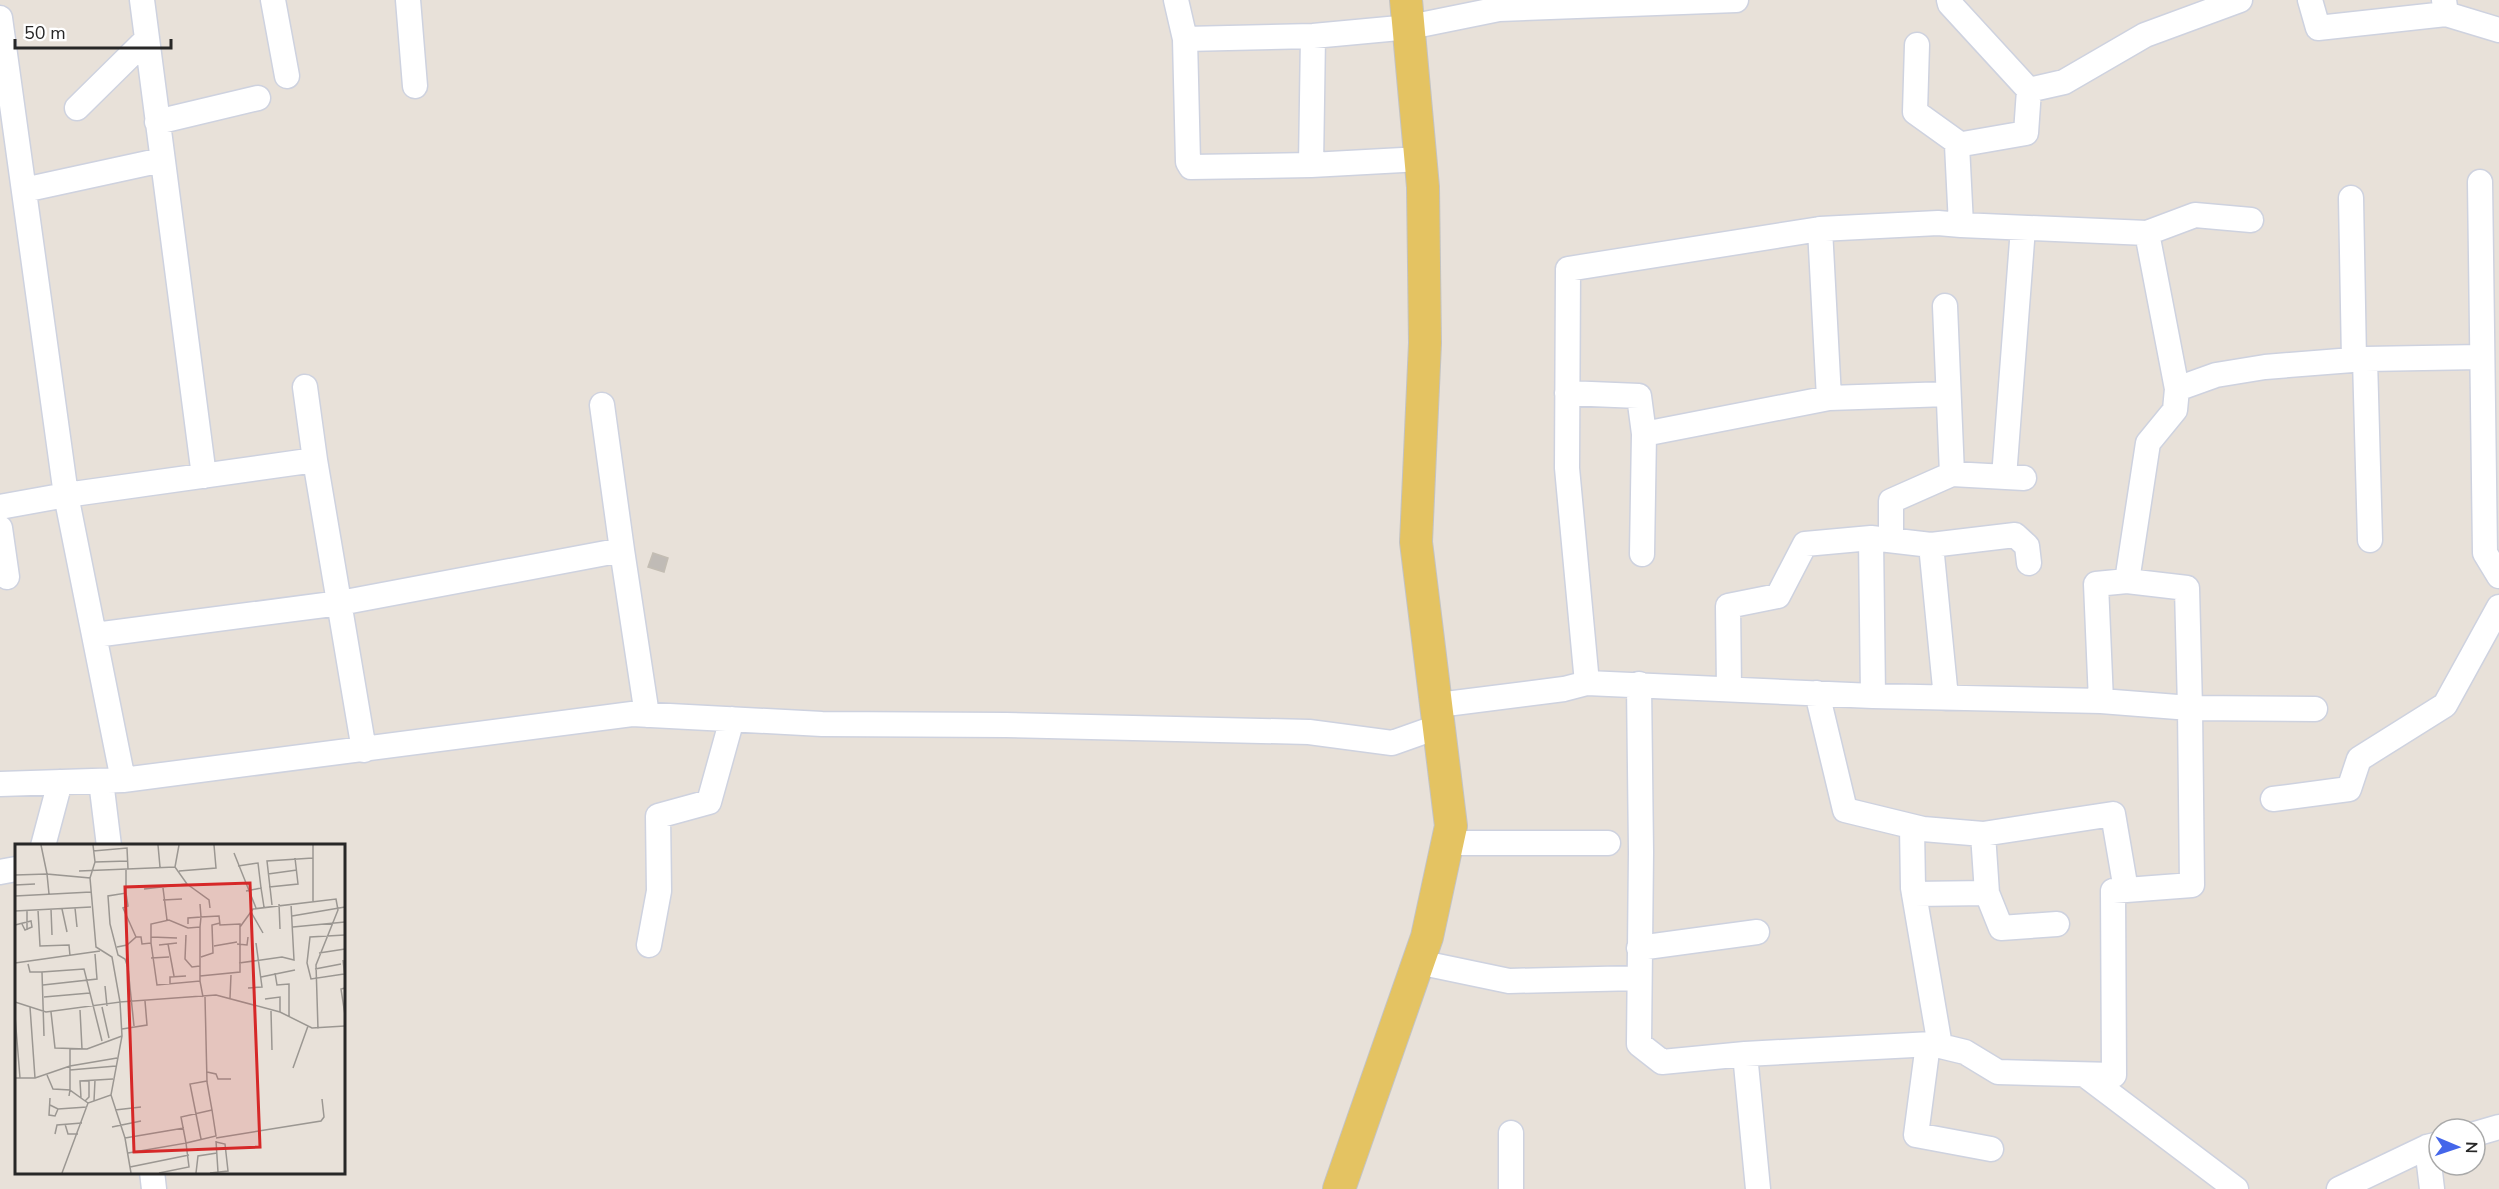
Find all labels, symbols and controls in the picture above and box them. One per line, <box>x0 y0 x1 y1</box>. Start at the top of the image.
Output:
scale bar <box>15 12 171 50</box>
text: 50 m <box>24 21 66 45</box>
inset map <box>15 844 345 1174</box>
north arrow <box>2427 1117 2487 1177</box>
text: N <box>2460 1141 2482 1154</box>

